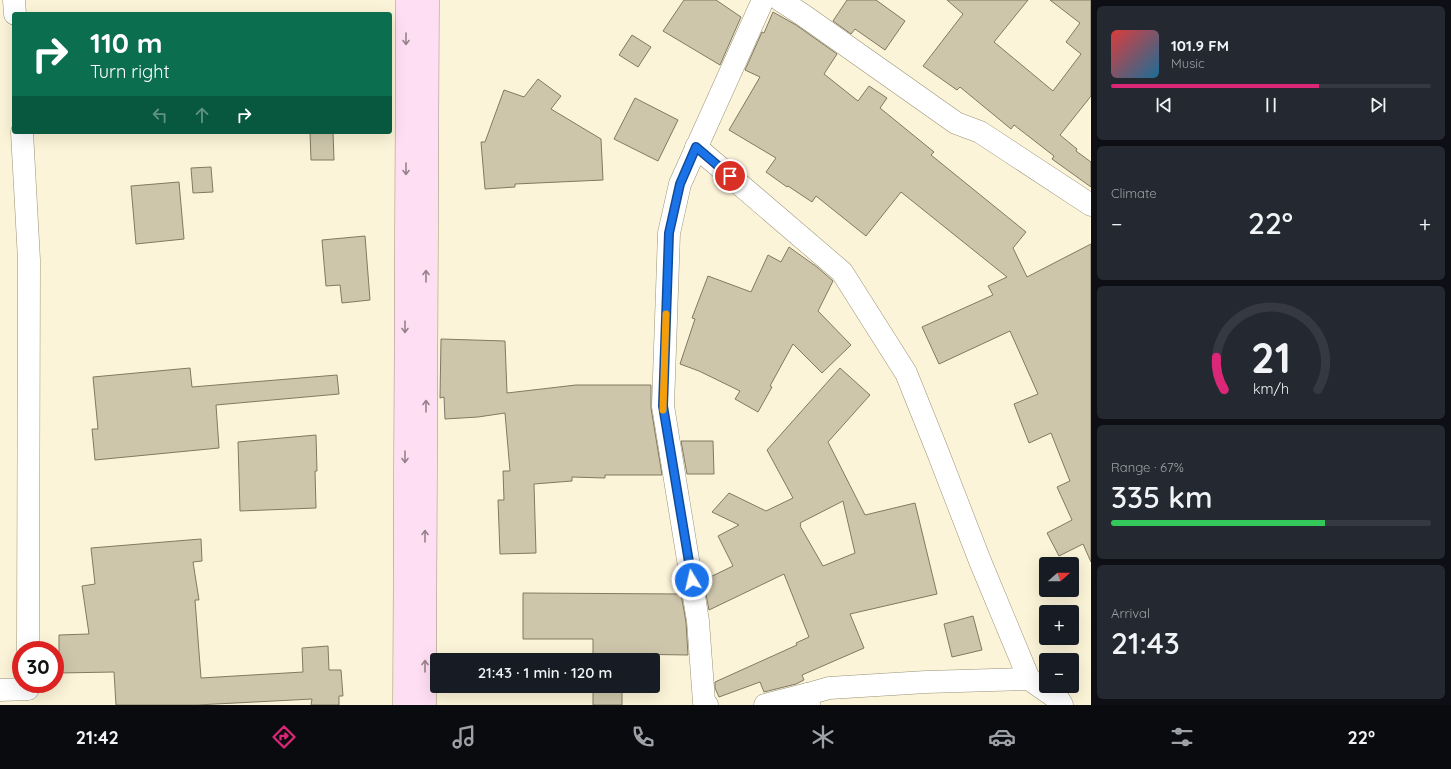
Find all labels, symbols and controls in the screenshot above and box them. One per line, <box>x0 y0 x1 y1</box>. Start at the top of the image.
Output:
text: 110 m <box>90 25 163 60</box>
icon: right <box>24 28 76 80</box>
one-way arrow <box>402 32 410 45</box>
text: 101.9 FM <box>1171 36 1229 55</box>
text: Music <box>1171 55 1205 71</box>
text: Turn right <box>90 60 170 83</box>
icon: previous <box>1153 94 1175 116</box>
icon: pause <box>1260 94 1282 116</box>
icon: next <box>1367 94 1389 116</box>
icon: left <box>149 104 171 126</box>
icon: ahead <box>191 104 213 126</box>
icon: right <box>233 104 255 126</box>
pin <box>713 159 747 193</box>
one-way arrow <box>402 162 410 175</box>
icon: arrive <box>719 165 741 187</box>
text: Climate <box>1111 185 1157 201</box>
text: 22° <box>1248 204 1293 242</box>
text: − <box>1111 210 1122 238</box>
text: + <box>1419 210 1431 238</box>
one-way arrow <box>422 270 430 283</box>
one-way arrow <box>401 320 409 333</box>
text: 21 <box>1251 331 1291 383</box>
text: km/h <box>1253 380 1289 398</box>
one-way arrow <box>422 400 430 413</box>
one-way arrow <box>401 450 409 463</box>
text: Range · 67% <box>1111 459 1184 475</box>
text: 335 km <box>1111 478 1213 516</box>
one-way arrow <box>421 530 429 543</box>
north arrow <box>1039 557 1079 597</box>
map controls <box>1039 557 1079 693</box>
position arrow <box>671 559 713 601</box>
button: + <box>1039 605 1079 645</box>
text: Arrival <box>1111 605 1150 621</box>
text: 21:43 <box>1111 624 1180 662</box>
speed limit sign: 30 <box>12 641 64 693</box>
button: − <box>1039 653 1079 693</box>
one-way arrow <box>421 660 429 673</box>
text: 21:43 · 1 min · 120 m <box>478 663 612 682</box>
icon: directions <box>270 723 298 751</box>
icon: music <box>450 723 478 751</box>
icon: phone <box>629 723 657 751</box>
icon: climate <box>809 723 837 751</box>
icon: car <box>988 723 1016 751</box>
icon: filters <box>1168 723 1196 751</box>
text: 21:42 <box>76 726 119 749</box>
text: 22° <box>1348 726 1375 749</box>

